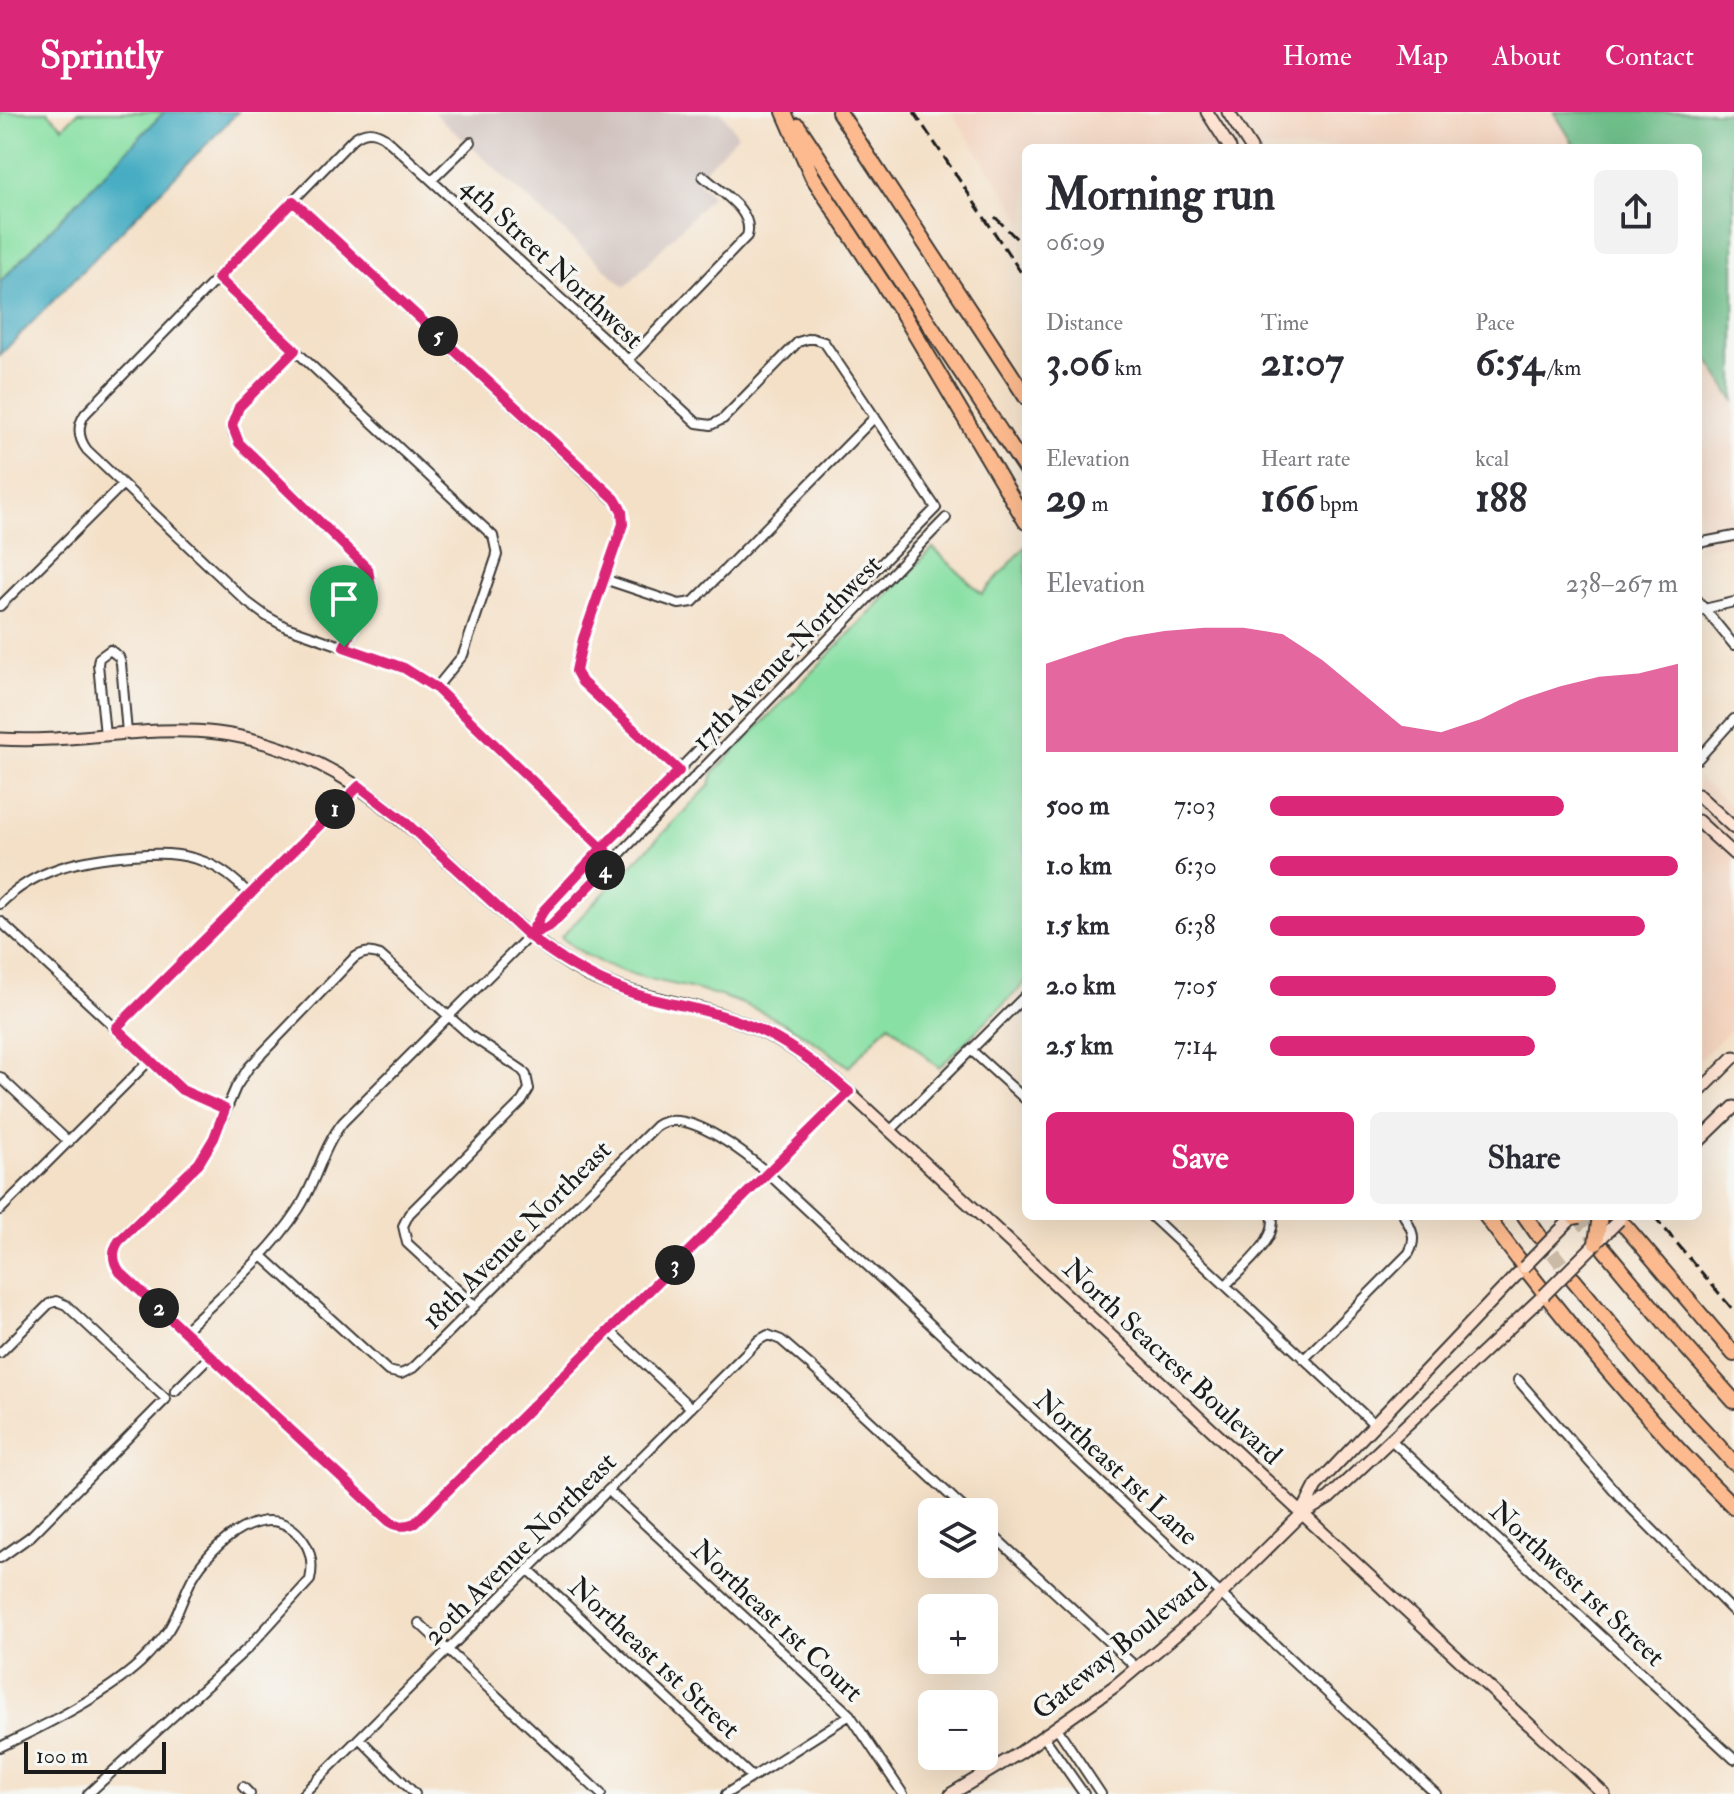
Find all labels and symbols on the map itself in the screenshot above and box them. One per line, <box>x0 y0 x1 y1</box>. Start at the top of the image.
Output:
street label: 4th Street Northwest <box>453 169 651 357</box>
pin: 5 <box>418 316 458 356</box>
street label: 17th Avenue Northwest <box>685 548 890 758</box>
pin <box>310 565 378 647</box>
pin: 1 <box>315 789 355 829</box>
pin: 4 <box>585 850 625 890</box>
street label: 18th Avenue Northeast <box>415 1133 619 1337</box>
pin: 3 <box>655 1245 695 1285</box>
street label: North Seacrest Boulevard <box>1055 1251 1289 1473</box>
pin: 2 <box>139 1288 179 1328</box>
street label: Northeast 1st Lane <box>1026 1383 1206 1554</box>
street label: 20th Avenue Northeast <box>416 1445 624 1653</box>
street label: Northwest 1st Street <box>1482 1494 1672 1674</box>
street label: Northeast 1st Court <box>684 1532 870 1710</box>
street label: Gateway Boulevard <box>1025 1565 1215 1727</box>
street label: Northeast 1st Street <box>561 1570 747 1747</box>
scale bar <box>24 1738 166 1774</box>

